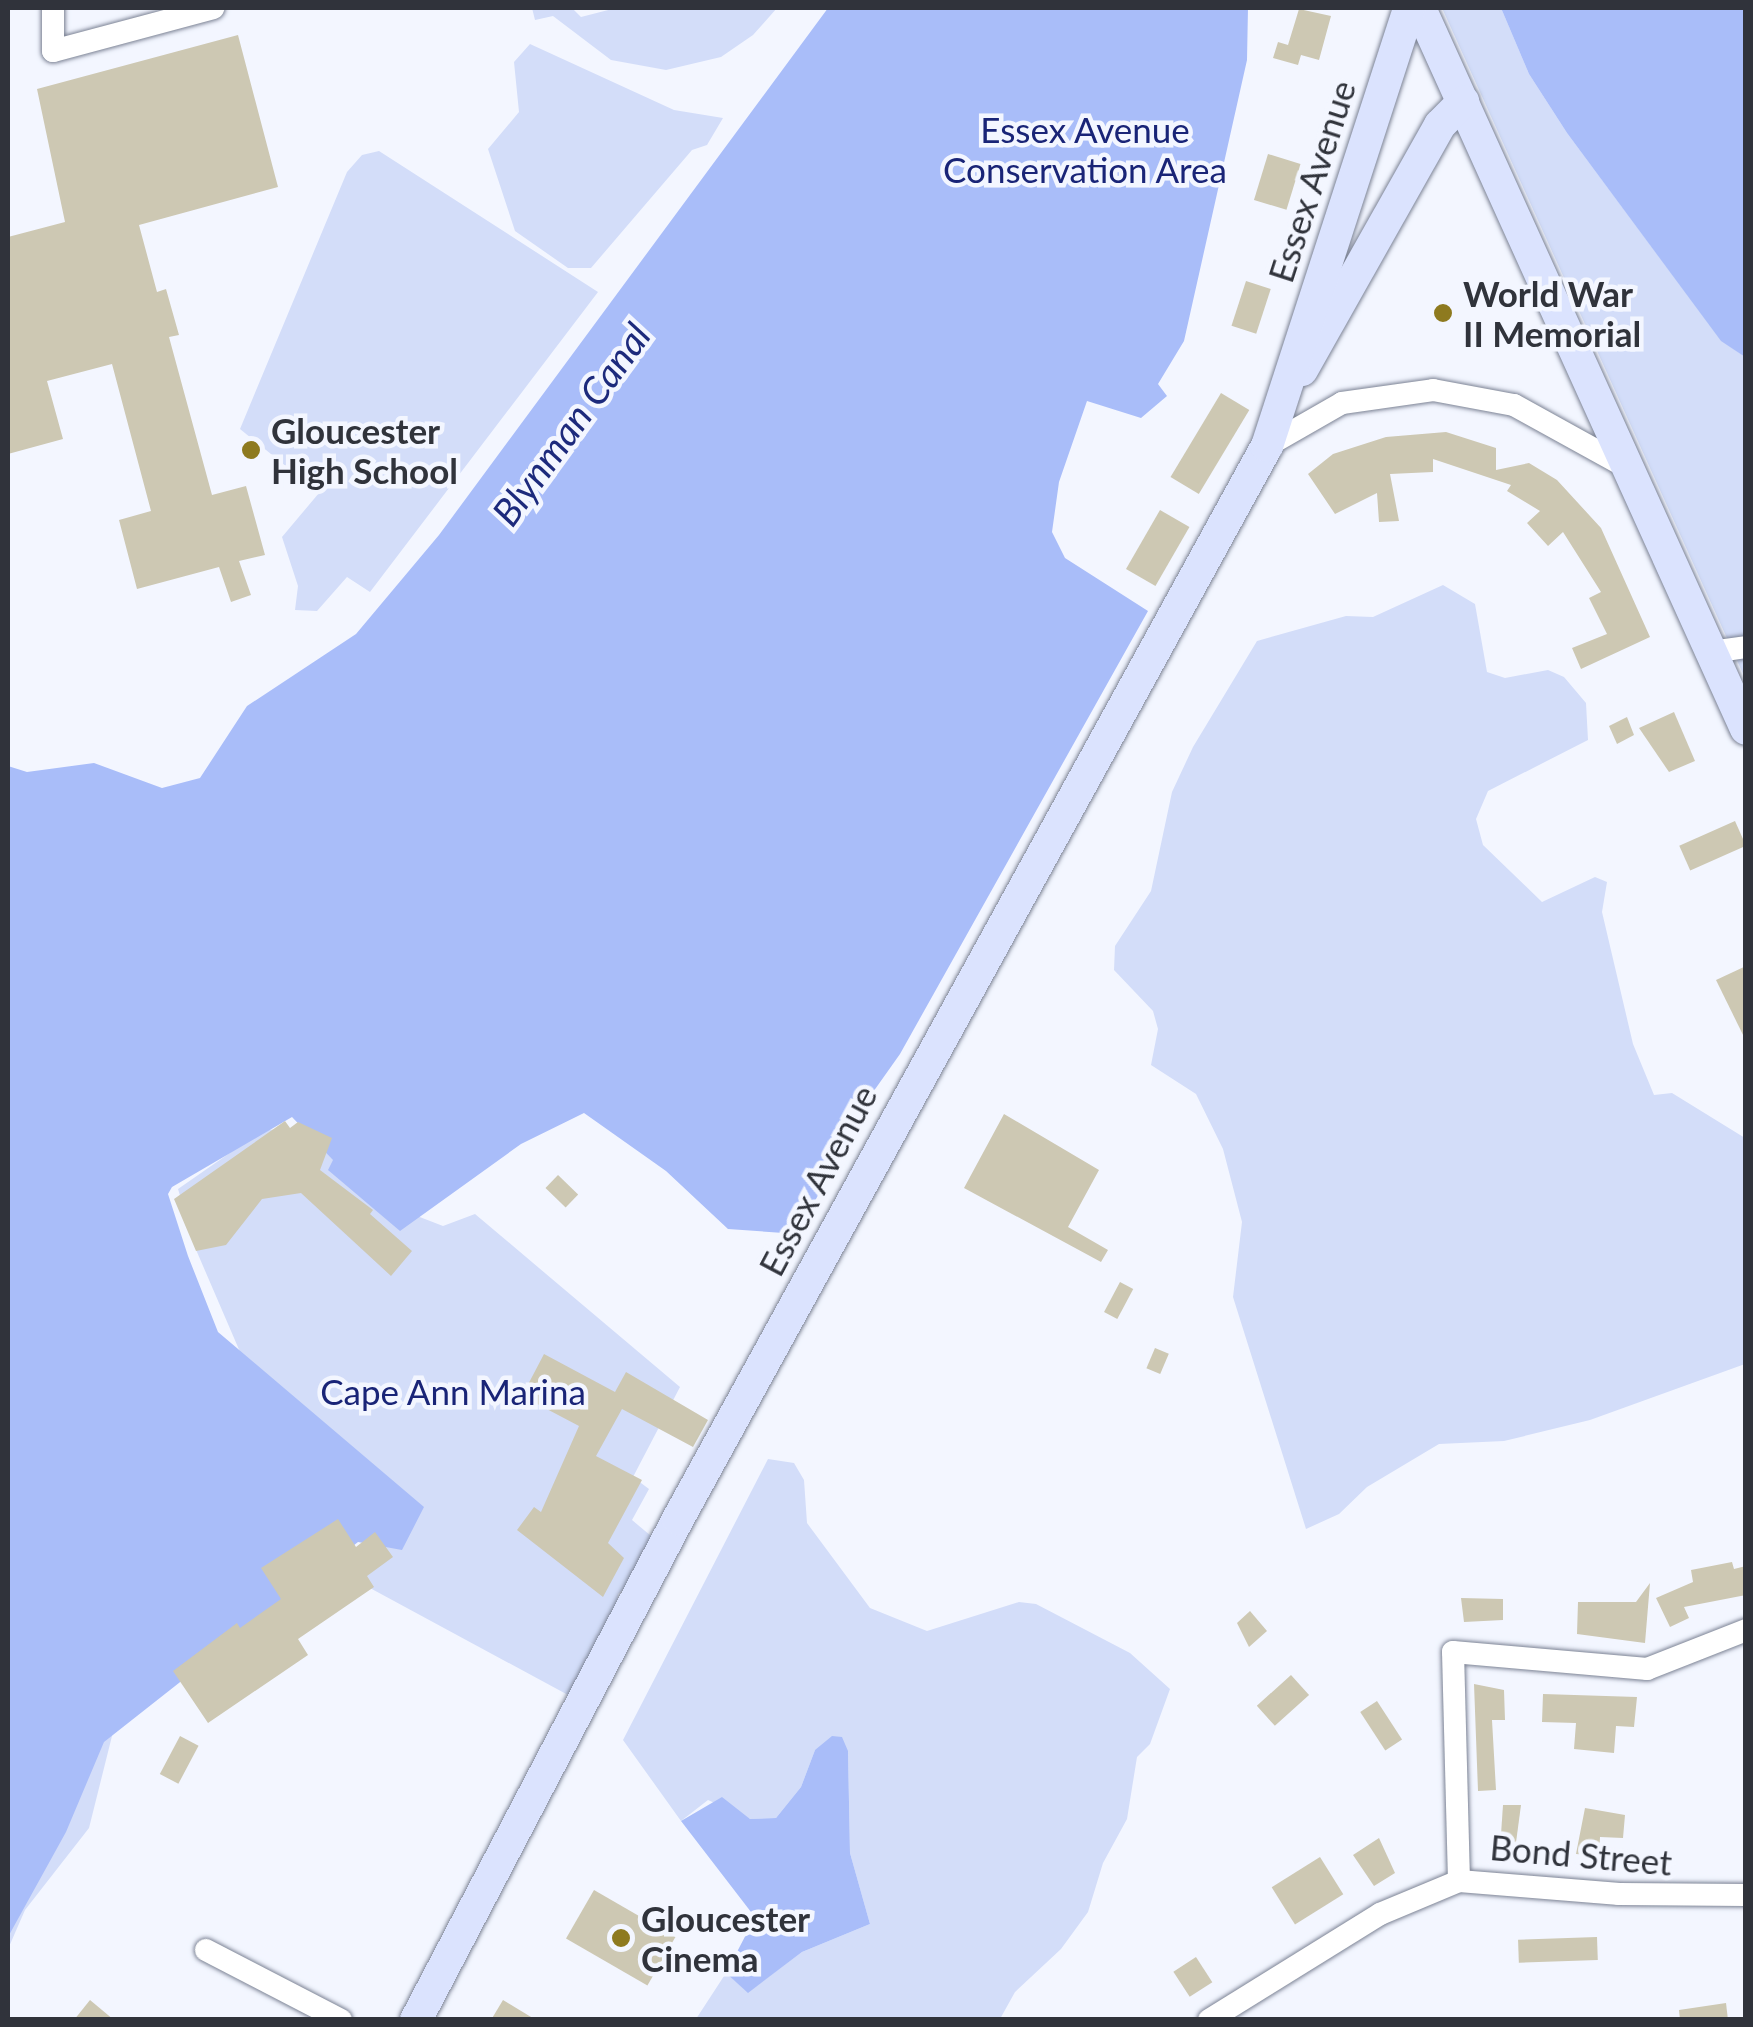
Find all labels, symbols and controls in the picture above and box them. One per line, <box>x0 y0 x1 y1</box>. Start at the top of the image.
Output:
street label: Essex Avenue <box>1258 74 1364 288</box>
park label: Essex Avenue Conservation Area <box>942 108 1228 190</box>
place label: World War II Memorial <box>1463 272 1641 354</box>
marker: World War II Memorial <box>1432 302 1454 324</box>
water label: Blynman Canal <box>482 314 660 534</box>
place label: Gloucester High School <box>271 409 458 491</box>
marker: Gloucester High School <box>240 439 262 461</box>
street label: Essex Avenue <box>749 1077 885 1283</box>
park label: Cape Ann Marina <box>320 1370 586 1412</box>
street label: Bond Street <box>1488 1825 1674 1883</box>
place label: Gloucester Cinema <box>641 1897 810 1979</box>
marker: Gloucester Cinema <box>610 1927 632 1949</box>

